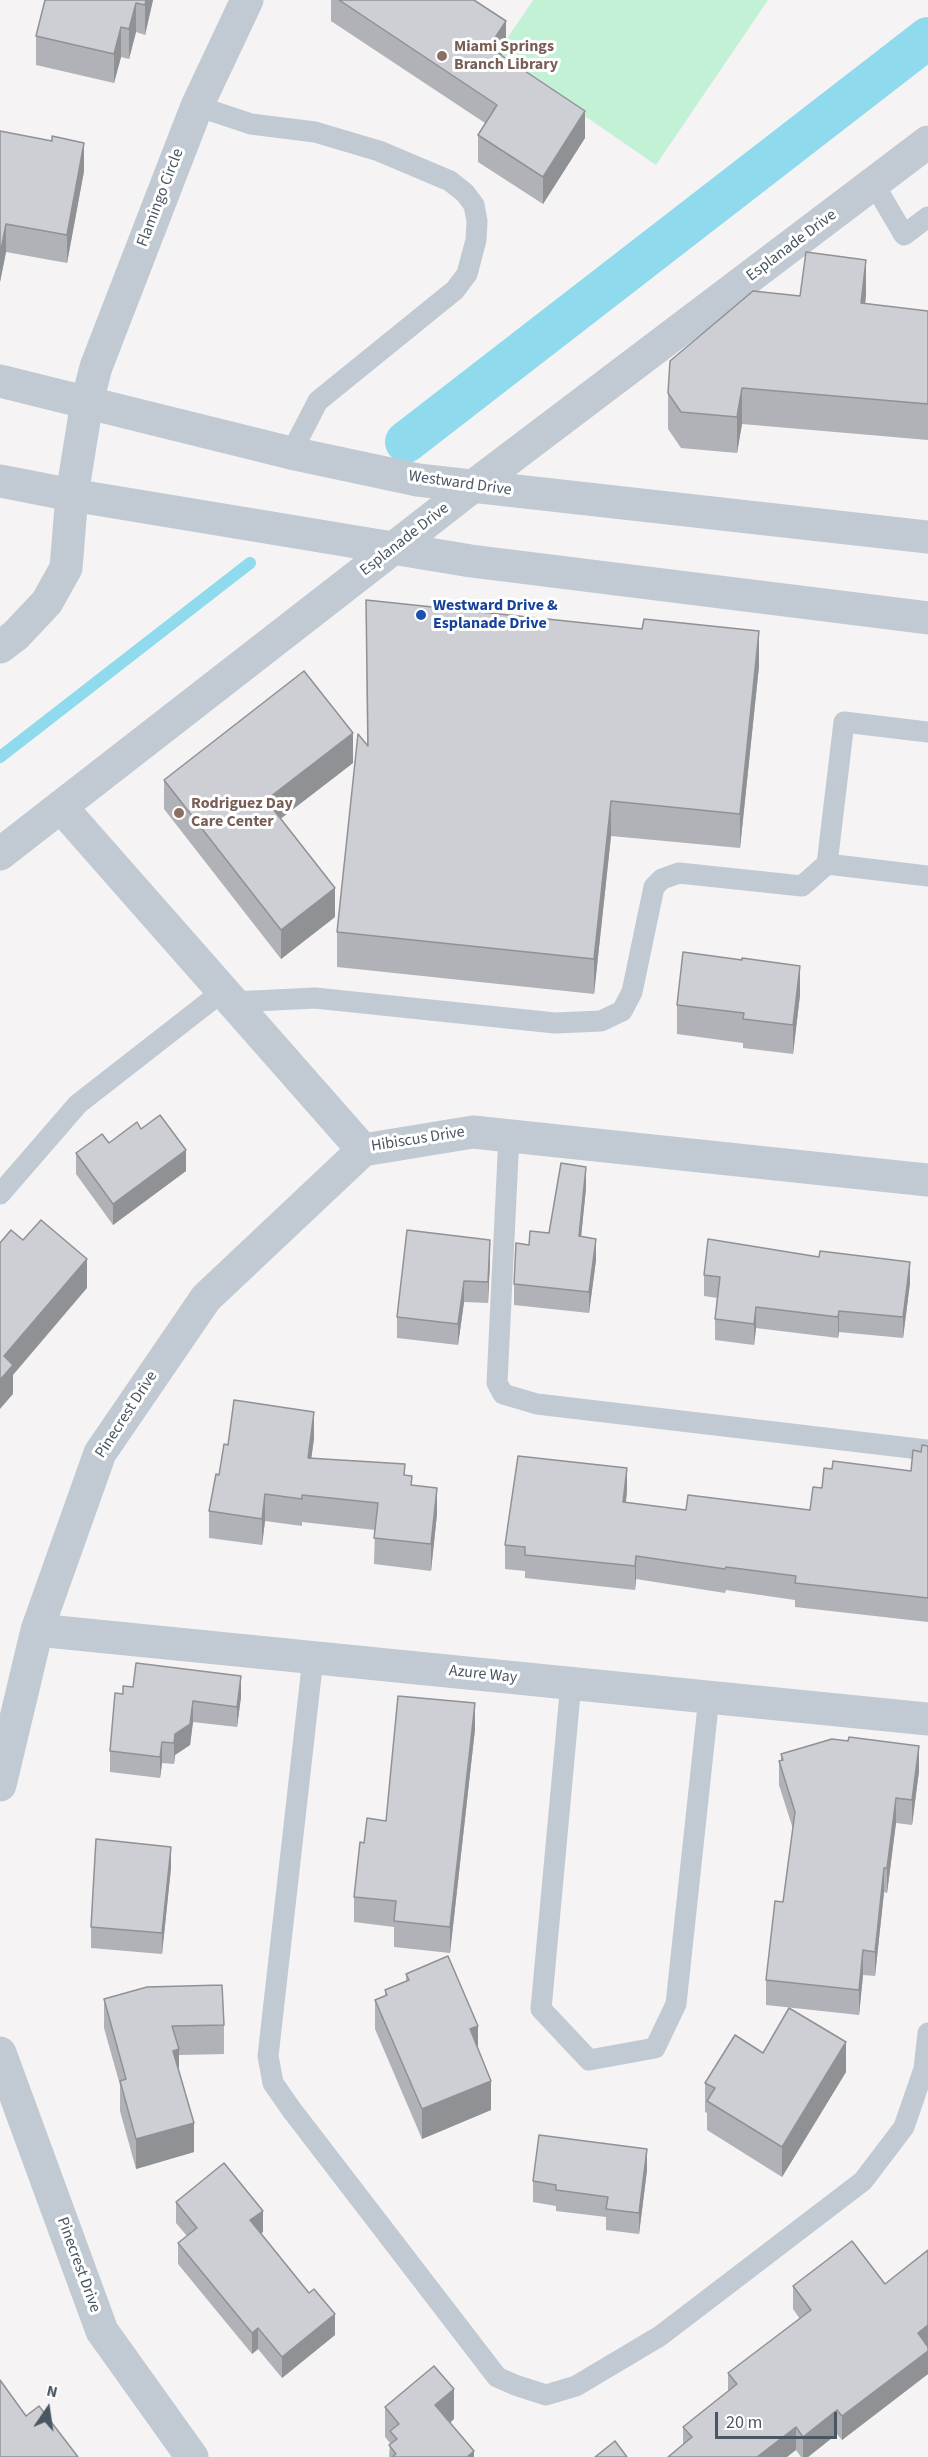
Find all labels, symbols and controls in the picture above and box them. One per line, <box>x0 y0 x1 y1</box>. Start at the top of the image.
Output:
place label: Miami Springs Branch Library <box>454 37 558 75</box>
marker: Miami Springs Branch Library <box>435 49 449 63</box>
street label: Flamingo Circle <box>133 146 189 250</box>
street label: Esplanade Drive <box>743 206 841 286</box>
street label: Westward Drive <box>407 467 513 501</box>
street label: Esplanade Drive <box>357 499 453 581</box>
place label: Westward Drive & Esplanade Drive <box>433 596 558 634</box>
marker: Westward Drive & Esplanade Drive <box>414 608 428 622</box>
place label: Rodriguez Day Care Center <box>191 794 293 832</box>
marker: Rodriguez Day Care Center <box>172 806 186 820</box>
street label: Hibiscus Drive <box>370 1123 466 1157</box>
street label: Pinecrest Drive <box>92 1368 162 1462</box>
street label: Azure Way <box>448 1662 518 1688</box>
street label: Pinecrest Drive <box>52 2215 104 2315</box>
north arrow <box>18 2379 78 2439</box>
text: N <box>44 2380 60 2403</box>
scale bar <box>718 2400 840 2438</box>
text: 20 m <box>726 2410 762 2435</box>

